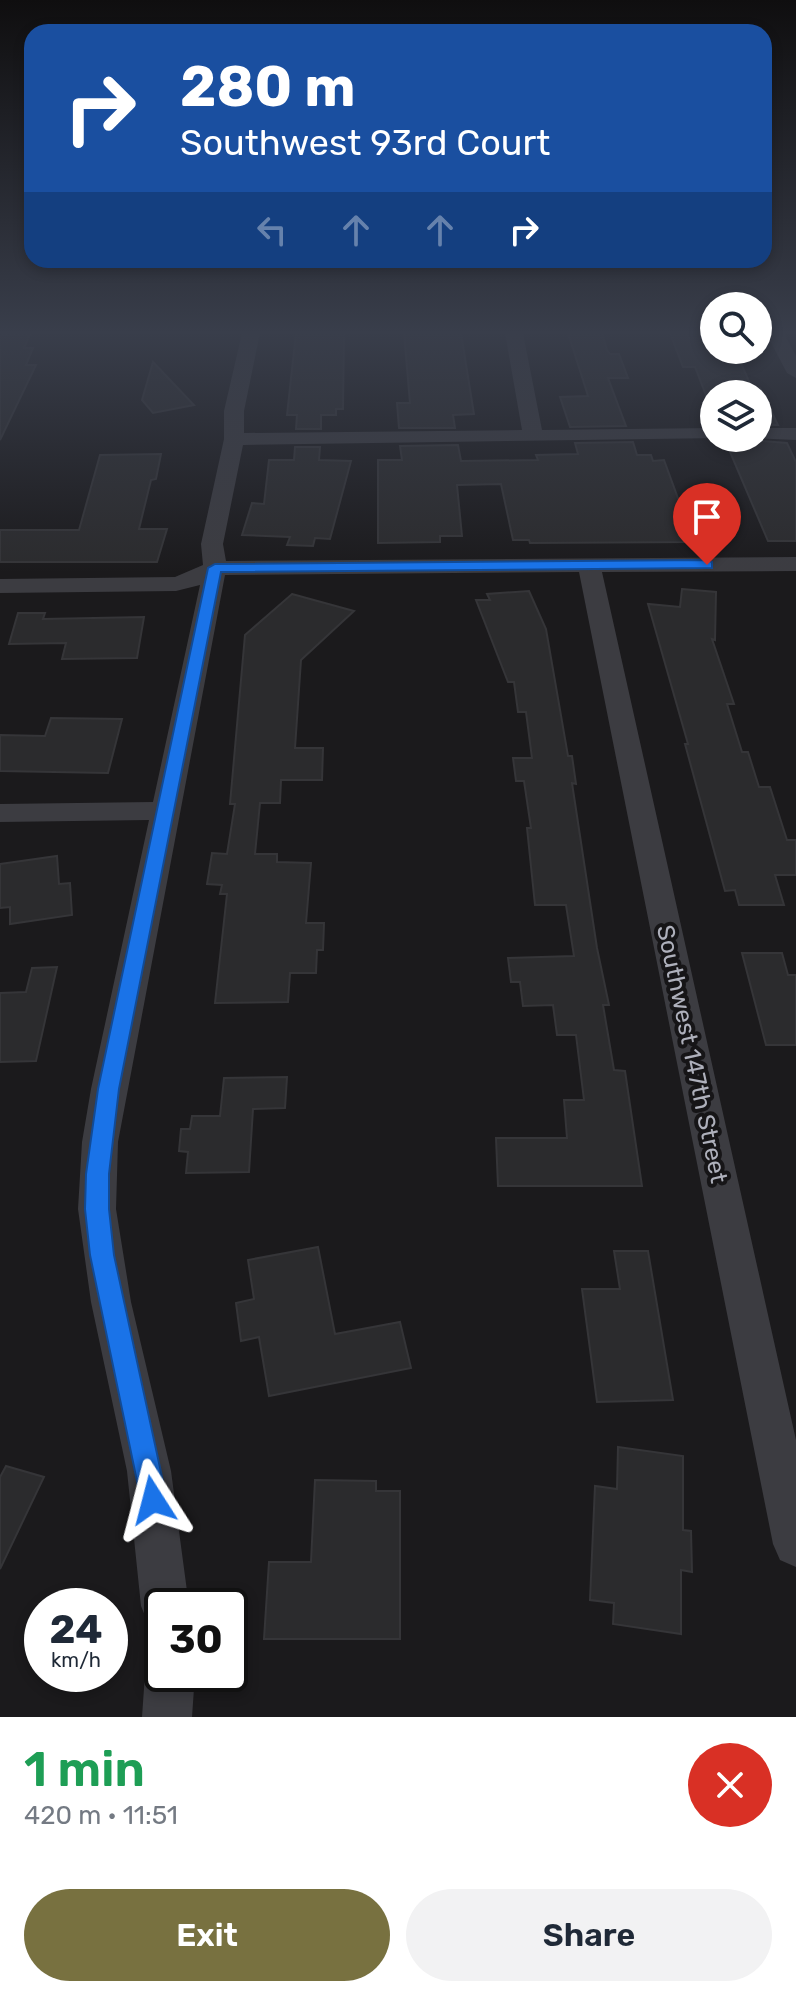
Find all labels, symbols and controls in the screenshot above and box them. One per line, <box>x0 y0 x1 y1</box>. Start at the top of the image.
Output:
text: 280 m <box>180 54 356 120</box>
icon: right <box>48 56 152 160</box>
text: Southwest 93rd Court <box>180 121 550 164</box>
icon: left <box>250 208 294 252</box>
icon: ahead <box>334 208 378 252</box>
icon: ahead <box>418 208 462 252</box>
icon: right <box>502 208 546 252</box>
map controls <box>700 292 772 452</box>
button: search <box>700 292 772 364</box>
button: layers <box>700 380 772 452</box>
pin <box>673 483 741 565</box>
icon: arrive <box>685 495 729 539</box>
street label: Southwest 147th Street <box>651 922 733 1186</box>
position arrow <box>111 1458 195 1542</box>
speed limit sign: 30 <box>144 1588 248 1692</box>
text: 24 <box>49 1606 103 1653</box>
text: km/h <box>51 1648 101 1672</box>
text: 1 min <box>24 1741 145 1798</box>
button: close <box>688 1743 772 1827</box>
text: 420 m · 11:51 <box>24 1800 178 1831</box>
button: Exit <box>24 1889 390 1981</box>
button: Share <box>406 1889 772 1981</box>

